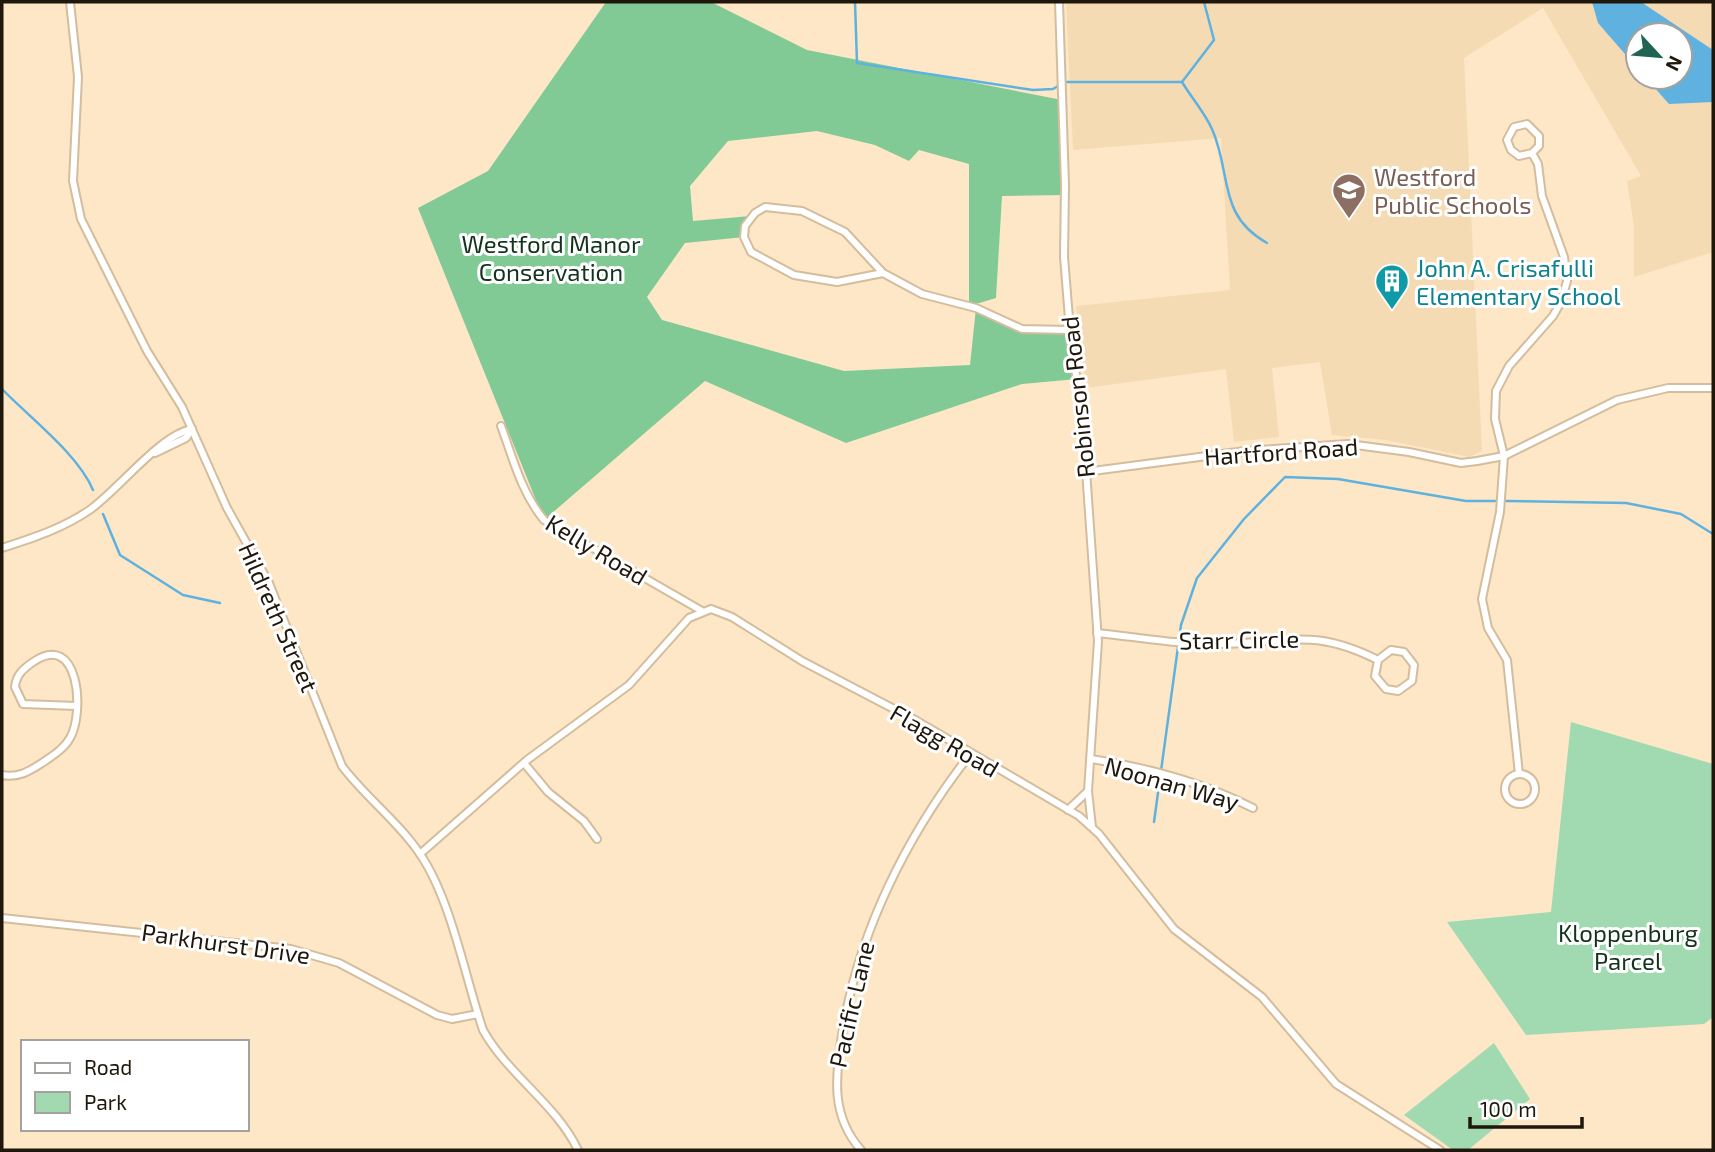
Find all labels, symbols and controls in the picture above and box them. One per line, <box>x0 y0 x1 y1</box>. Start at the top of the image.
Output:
north arrow <box>1624 21 1694 91</box>
text: N <box>1661 52 1688 75</box>
place label: Westford Public Schools <box>1374 162 1531 219</box>
school or university icon: Westford Public Schools <box>1330 171 1368 220</box>
park label: Westford Manor Conservation <box>461 229 641 286</box>
place label: John A. Crisafulli Elementary School <box>1416 253 1620 310</box>
building icon: John A. Crisafulli Elementary School <box>1373 262 1411 311</box>
street label: Robinson Road <box>1054 315 1100 479</box>
street label: Hartford Road <box>1203 431 1359 471</box>
street label: Kelly Road <box>541 507 653 591</box>
street label: Hildreth Street <box>233 538 325 696</box>
street label: Starr Circle <box>1179 623 1299 655</box>
street label: Flagg Road <box>886 697 1004 783</box>
street label: Noonan Way <box>1101 750 1243 816</box>
street label: Parkhurst Drive <box>140 917 312 969</box>
park label: Kloppenburg Parcel <box>1558 918 1698 975</box>
street label: Pacific Lane <box>822 938 880 1070</box>
legend <box>21 1040 248 1131</box>
text: Road <box>84 1054 132 1079</box>
scale bar <box>1470 1086 1582 1130</box>
text: Park <box>84 1089 127 1114</box>
text: 100 m <box>1480 1096 1537 1121</box>

